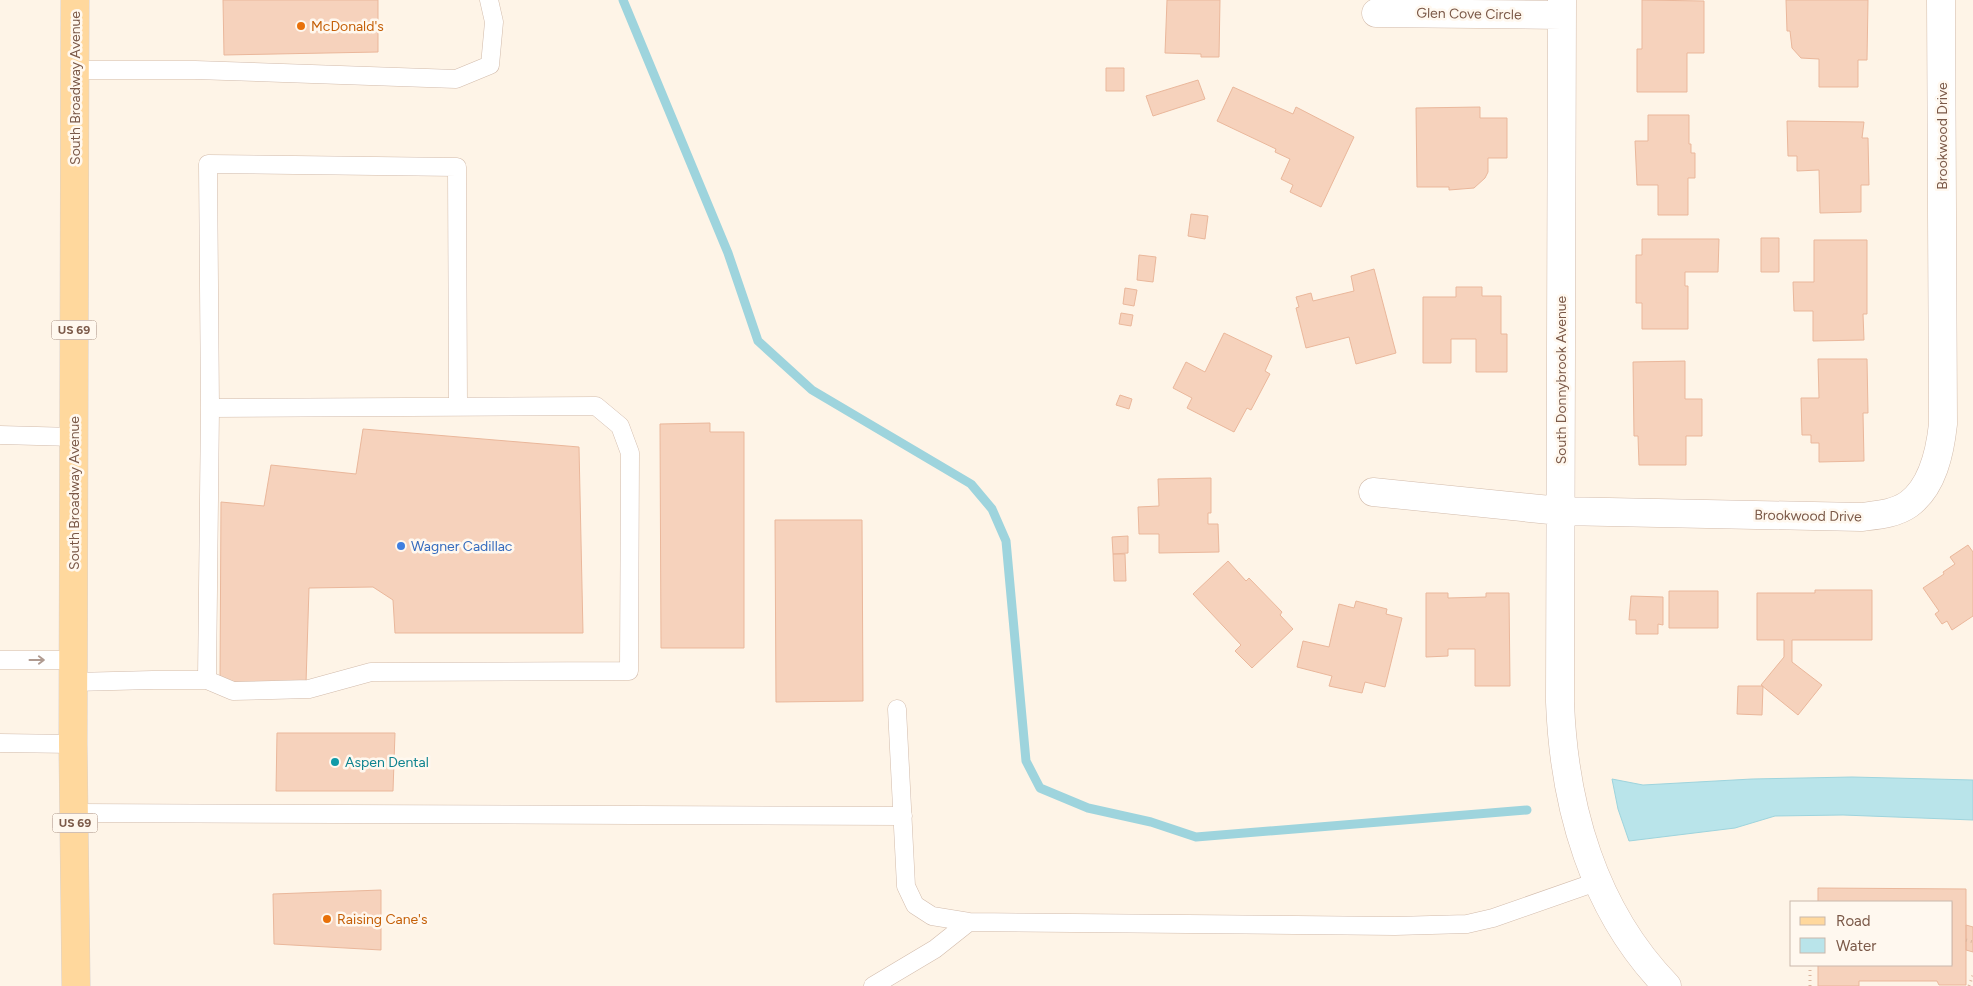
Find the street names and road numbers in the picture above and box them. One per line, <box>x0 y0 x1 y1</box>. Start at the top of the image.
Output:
street label: Glen Cove Circle <box>1416 5 1522 23</box>
street label: South Broadway Avenue <box>67 11 84 165</box>
street label: Brookwood Drive <box>1934 82 1951 190</box>
street label: South Donnybrook Avenue <box>1553 295 1570 464</box>
road number: US 69 <box>52 320 96 340</box>
street label: South Broadway Avenue <box>66 416 83 570</box>
street label: Brookwood Drive <box>1754 507 1862 525</box>
road number: US 69 <box>52 814 98 832</box>

